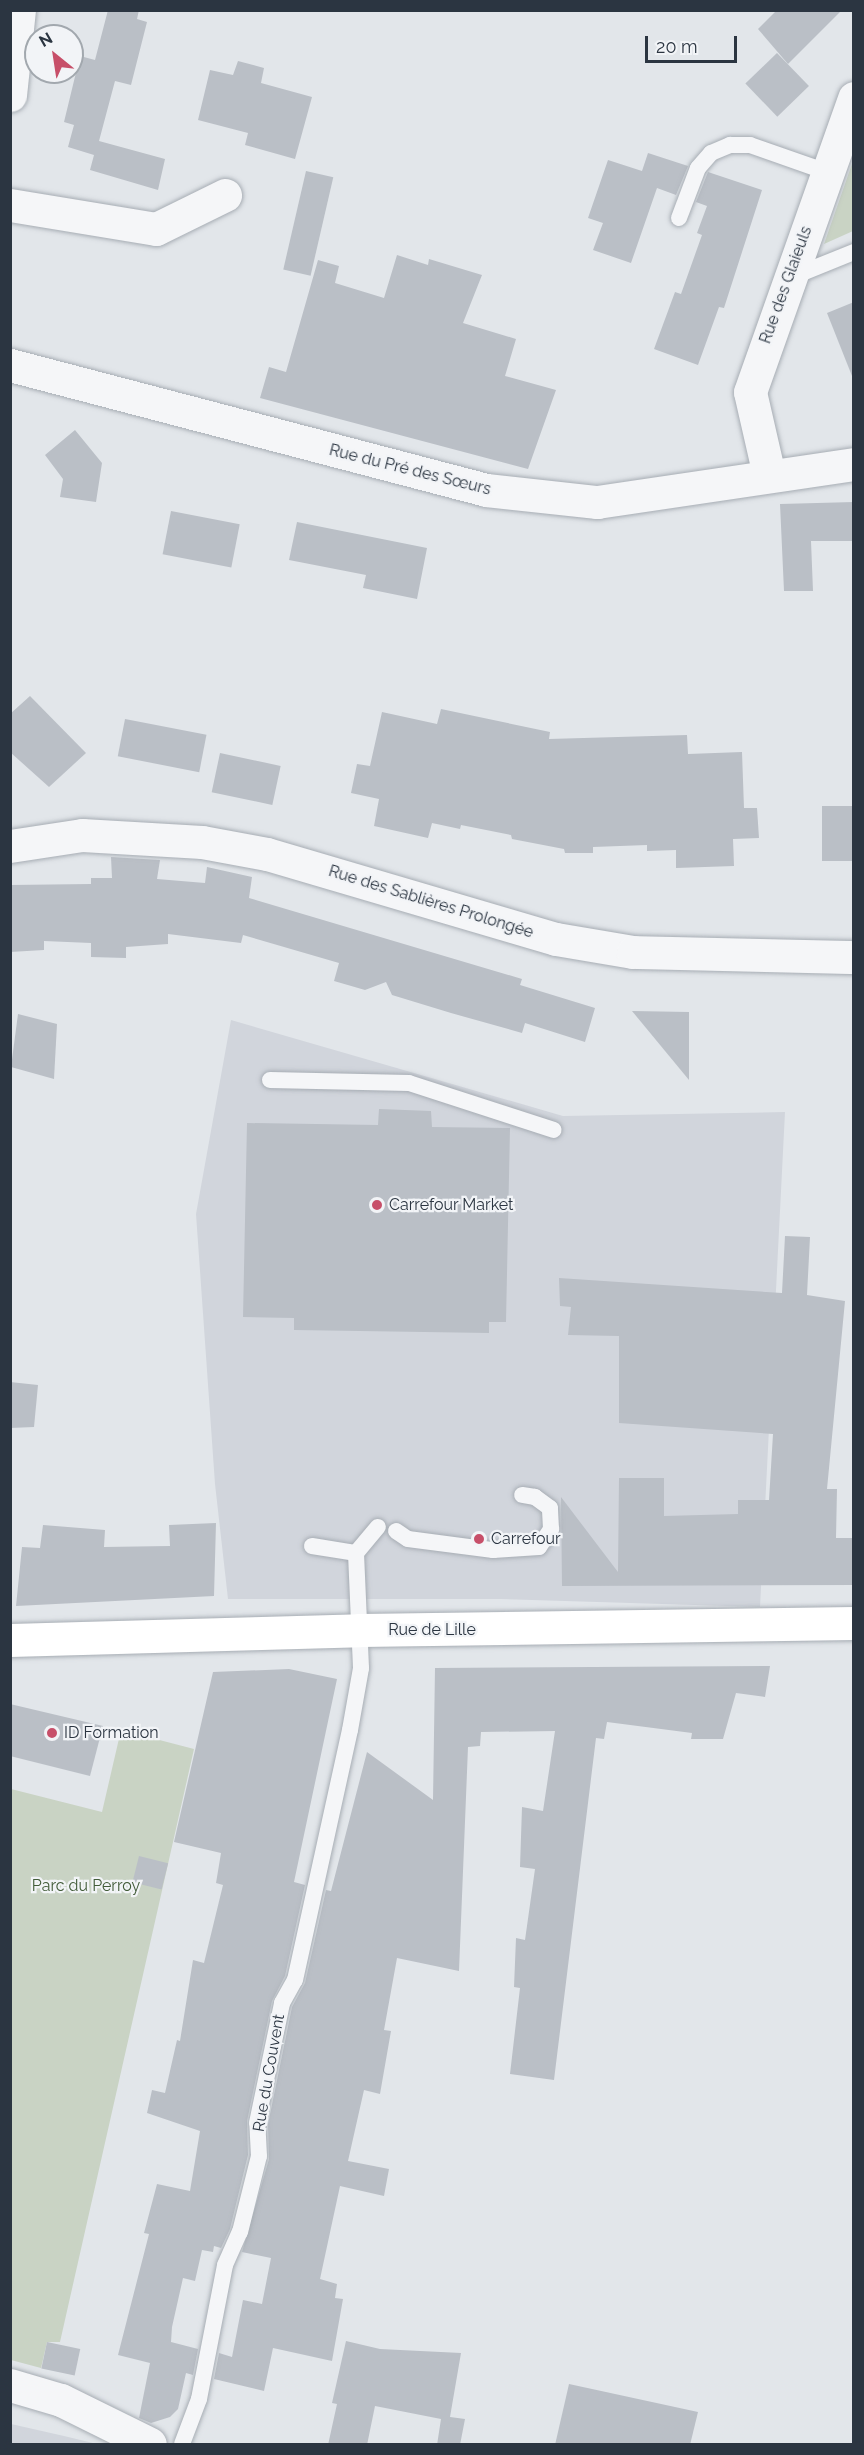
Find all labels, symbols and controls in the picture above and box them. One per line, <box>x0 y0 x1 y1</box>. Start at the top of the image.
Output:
north arrow <box>24 24 84 84</box>
scale bar <box>648 24 740 62</box>
text: N <box>36 28 56 51</box>
text: 20 m <box>656 36 698 57</box>
street label: Rue des Glaieuls <box>756 224 816 346</box>
street label: Rue du Pré des Sœurs <box>327 441 493 499</box>
street label: Rue des Sablières Prolongée <box>326 862 536 942</box>
place label: Carrefour Market <box>389 1195 514 1215</box>
marker: Carrefour Market <box>370 1198 384 1212</box>
place label: Carrefour <box>491 1529 561 1549</box>
marker: Carrefour <box>472 1532 486 1546</box>
street label: Rue de Lille <box>388 1620 476 1640</box>
place label: ID Formation <box>64 1723 159 1743</box>
marker: ID Formation <box>45 1726 59 1740</box>
park label: Parc du Perroy <box>32 1876 140 1896</box>
street label: Rue du Couvent <box>249 2013 289 2133</box>

